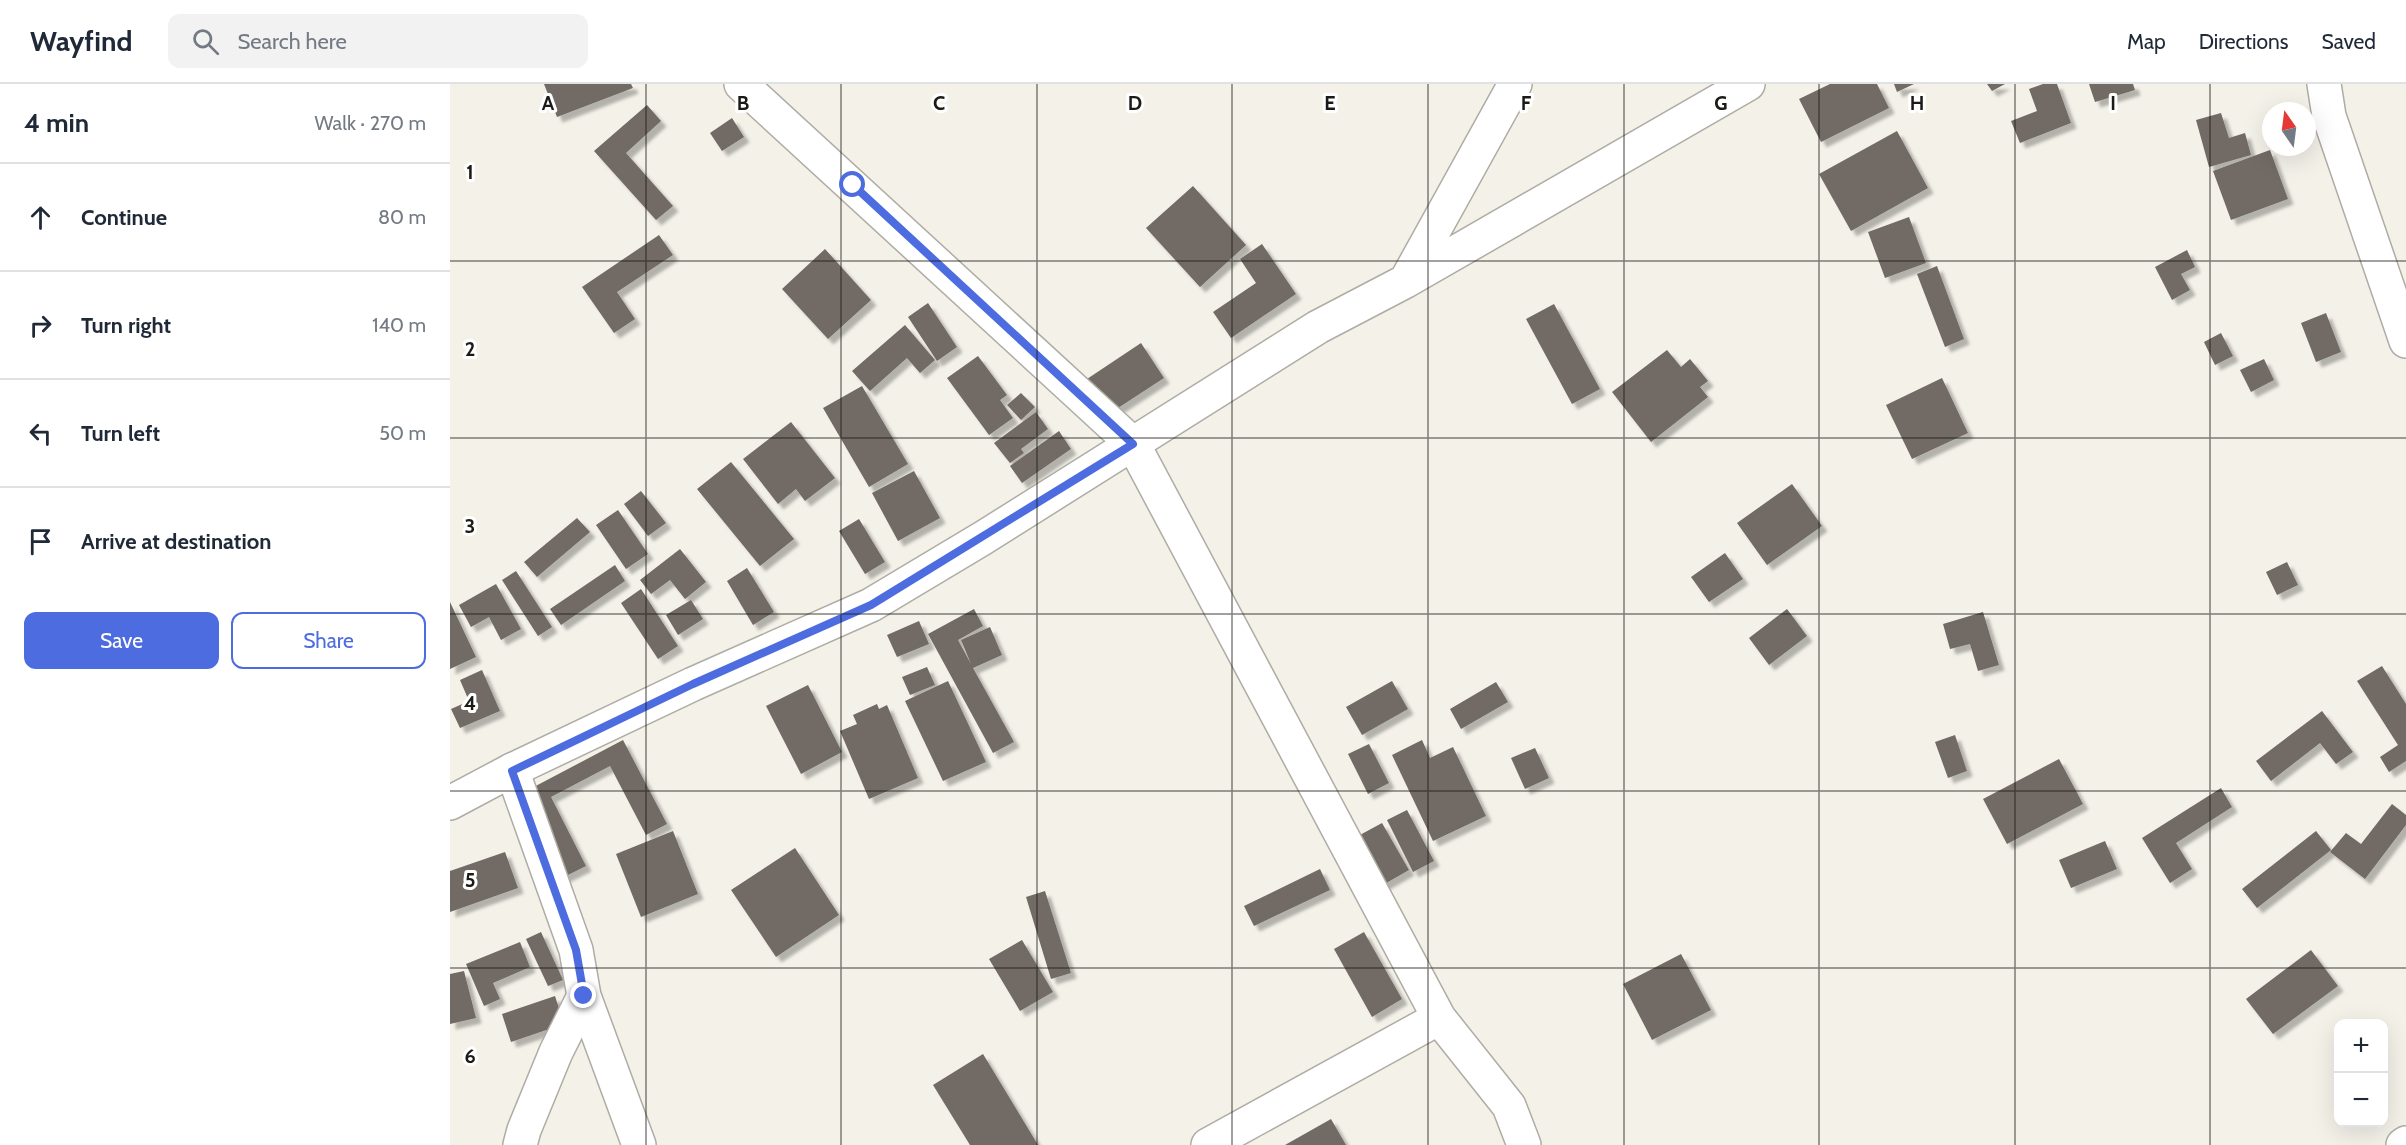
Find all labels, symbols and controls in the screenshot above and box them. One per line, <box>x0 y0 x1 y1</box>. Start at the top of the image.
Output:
search box <box>168 14 588 68</box>
text: Wayfind <box>30 24 132 58</box>
icon: search <box>189 25 222 58</box>
text: Search here <box>237 28 347 55</box>
text: Map <box>2127 29 2166 54</box>
text: Directions <box>2199 29 2288 54</box>
text: Saved <box>2321 29 2376 54</box>
text: A <box>542 91 555 115</box>
text: B <box>737 91 749 115</box>
text: C <box>933 91 945 115</box>
text: D <box>1128 91 1142 115</box>
text: E <box>1324 91 1336 115</box>
text: F <box>1521 91 1532 115</box>
text: G <box>1714 91 1728 115</box>
text: H <box>1910 91 1924 115</box>
text: I <box>2110 91 2116 115</box>
north arrow <box>2262 102 2316 156</box>
text: 4 min <box>24 107 89 139</box>
text: Walk · 270 m <box>314 111 426 135</box>
text: 1 <box>466 160 474 184</box>
route start <box>839 171 865 197</box>
icon: ahead <box>24 201 57 234</box>
text: Continue <box>81 204 167 231</box>
text: 80 m <box>378 205 426 229</box>
icon: right <box>24 309 57 342</box>
text: Turn right <box>81 312 171 339</box>
text: 140 m <box>372 313 426 337</box>
text: 2 <box>465 337 475 361</box>
icon: left <box>24 417 57 450</box>
text: Turn left <box>81 420 160 447</box>
text: 50 m <box>379 421 426 445</box>
text: 3 <box>465 514 475 538</box>
icon: arrive <box>24 525 57 558</box>
text: Arrive at destination <box>81 528 271 555</box>
button: Save <box>24 612 219 669</box>
button: Share <box>231 612 426 669</box>
text: 4 <box>464 691 476 715</box>
text: 5 <box>465 868 475 892</box>
route end <box>570 982 596 1008</box>
map controls <box>2334 1019 2388 1127</box>
button: + <box>2334 1019 2388 1073</box>
text: 6 <box>464 1044 476 1068</box>
button: − <box>2334 1073 2388 1127</box>

